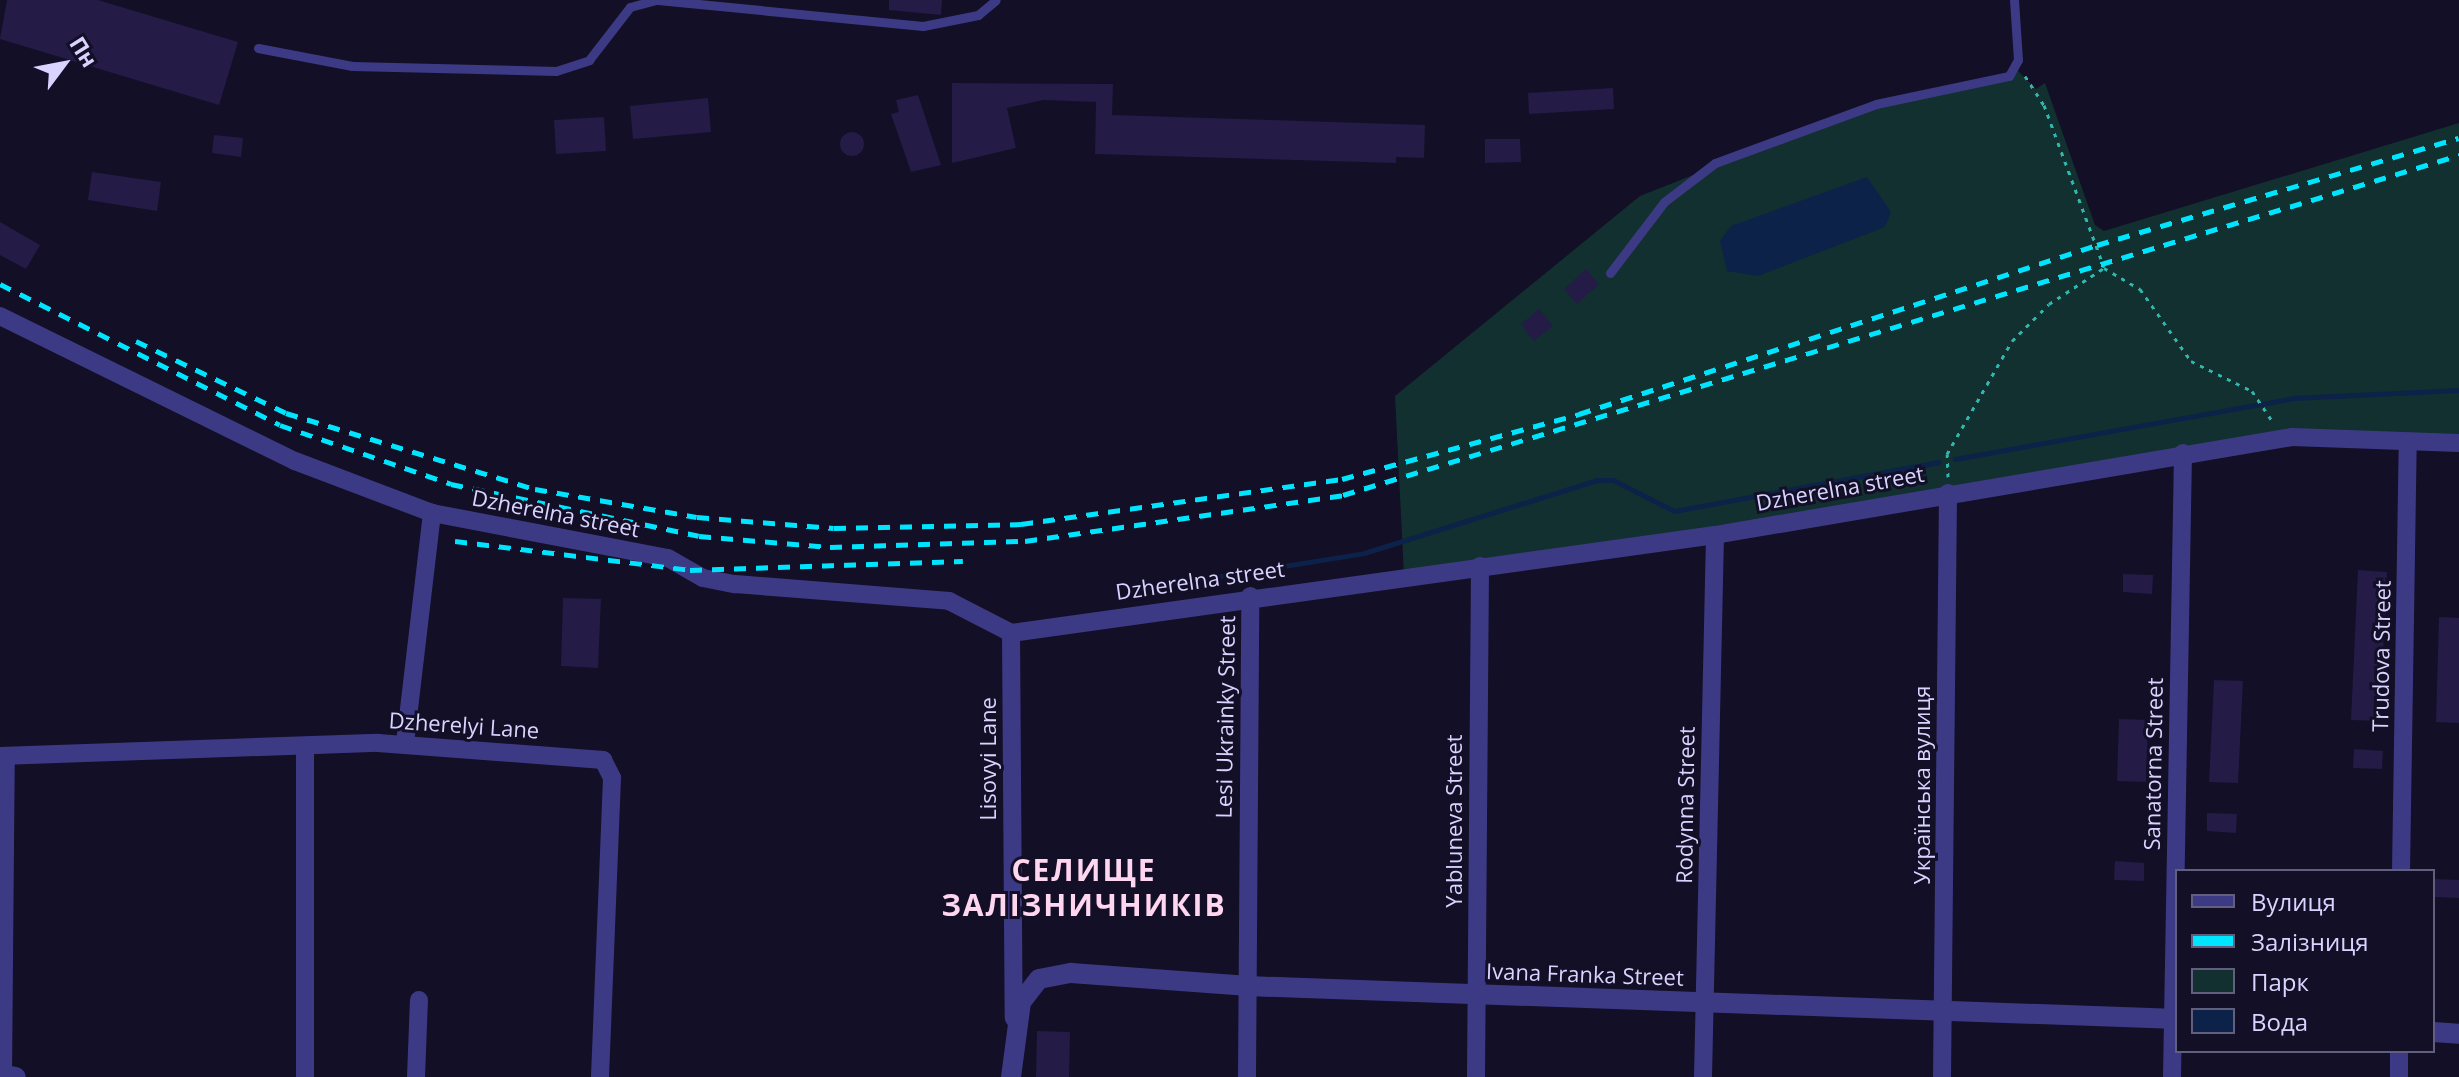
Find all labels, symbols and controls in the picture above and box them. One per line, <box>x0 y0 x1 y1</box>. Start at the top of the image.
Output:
north arrow <box>24 24 104 104</box>
text: Пн <box>63 30 105 72</box>
street label: Dzherelna street <box>1754 460 1926 516</box>
street label: Dzherelna street <box>470 484 642 542</box>
street label: Dzherelna street <box>1114 555 1286 605</box>
street label: Trudova Street <box>2366 580 2396 732</box>
street label: Lesi Ukrainky Street <box>1210 615 1240 819</box>
street label: Sanatorna Street <box>2138 677 2168 851</box>
street label: Українська вулиця <box>1909 685 1935 885</box>
street label: Lisovyi Lane <box>975 697 1001 821</box>
street label: Dzherelyi Lane <box>388 707 540 743</box>
street label: Rodynna Street <box>1670 726 1700 884</box>
street label: Yabluneva Street <box>1441 734 1467 908</box>
district label: СЕЛИЩЕ ЗАЛІЗНИЧНИКІВ <box>941 852 1227 922</box>
legend <box>2175 869 2435 1053</box>
text: Вулиця <box>2251 885 2336 918</box>
text: Залізниця <box>2251 925 2368 958</box>
street label: Ivana Franka Street <box>1486 957 1684 991</box>
text: Парк <box>2251 965 2309 998</box>
text: Вода <box>2251 1005 2308 1038</box>

